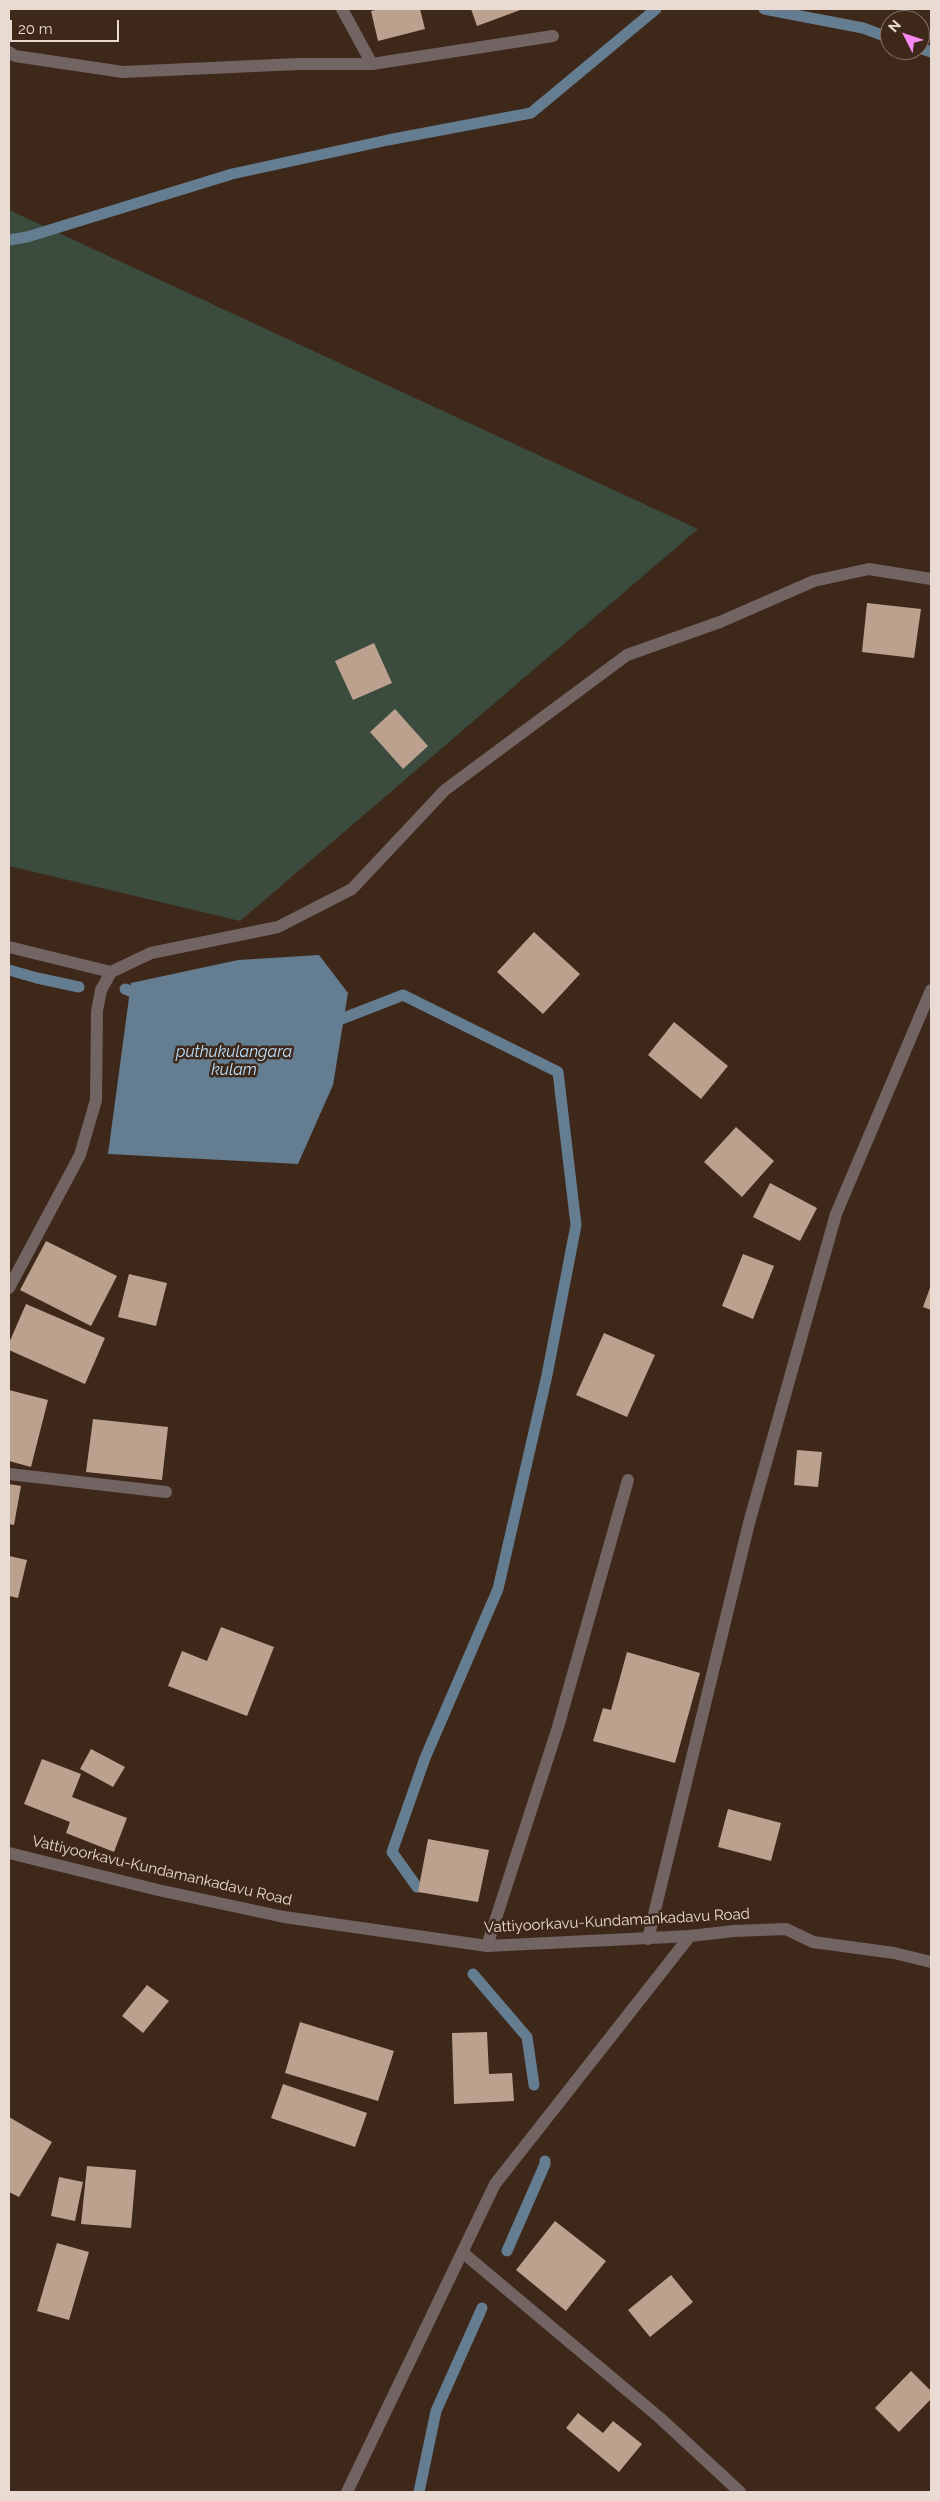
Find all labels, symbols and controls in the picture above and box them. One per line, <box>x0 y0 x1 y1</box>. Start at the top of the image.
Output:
scale bar <box>12 10 121 42</box>
north arrow <box>880 10 930 60</box>
text: N <box>885 17 904 35</box>
text: 20 m <box>18 20 53 38</box>
water label: puthukulangara kulam <box>176 1042 292 1080</box>
street label: Vattiyoorkavu-Kundamankadavu Road <box>30 1832 294 1910</box>
street label: Vattiyoorkavu-Kundamankadavu Road <box>484 1905 750 1937</box>

